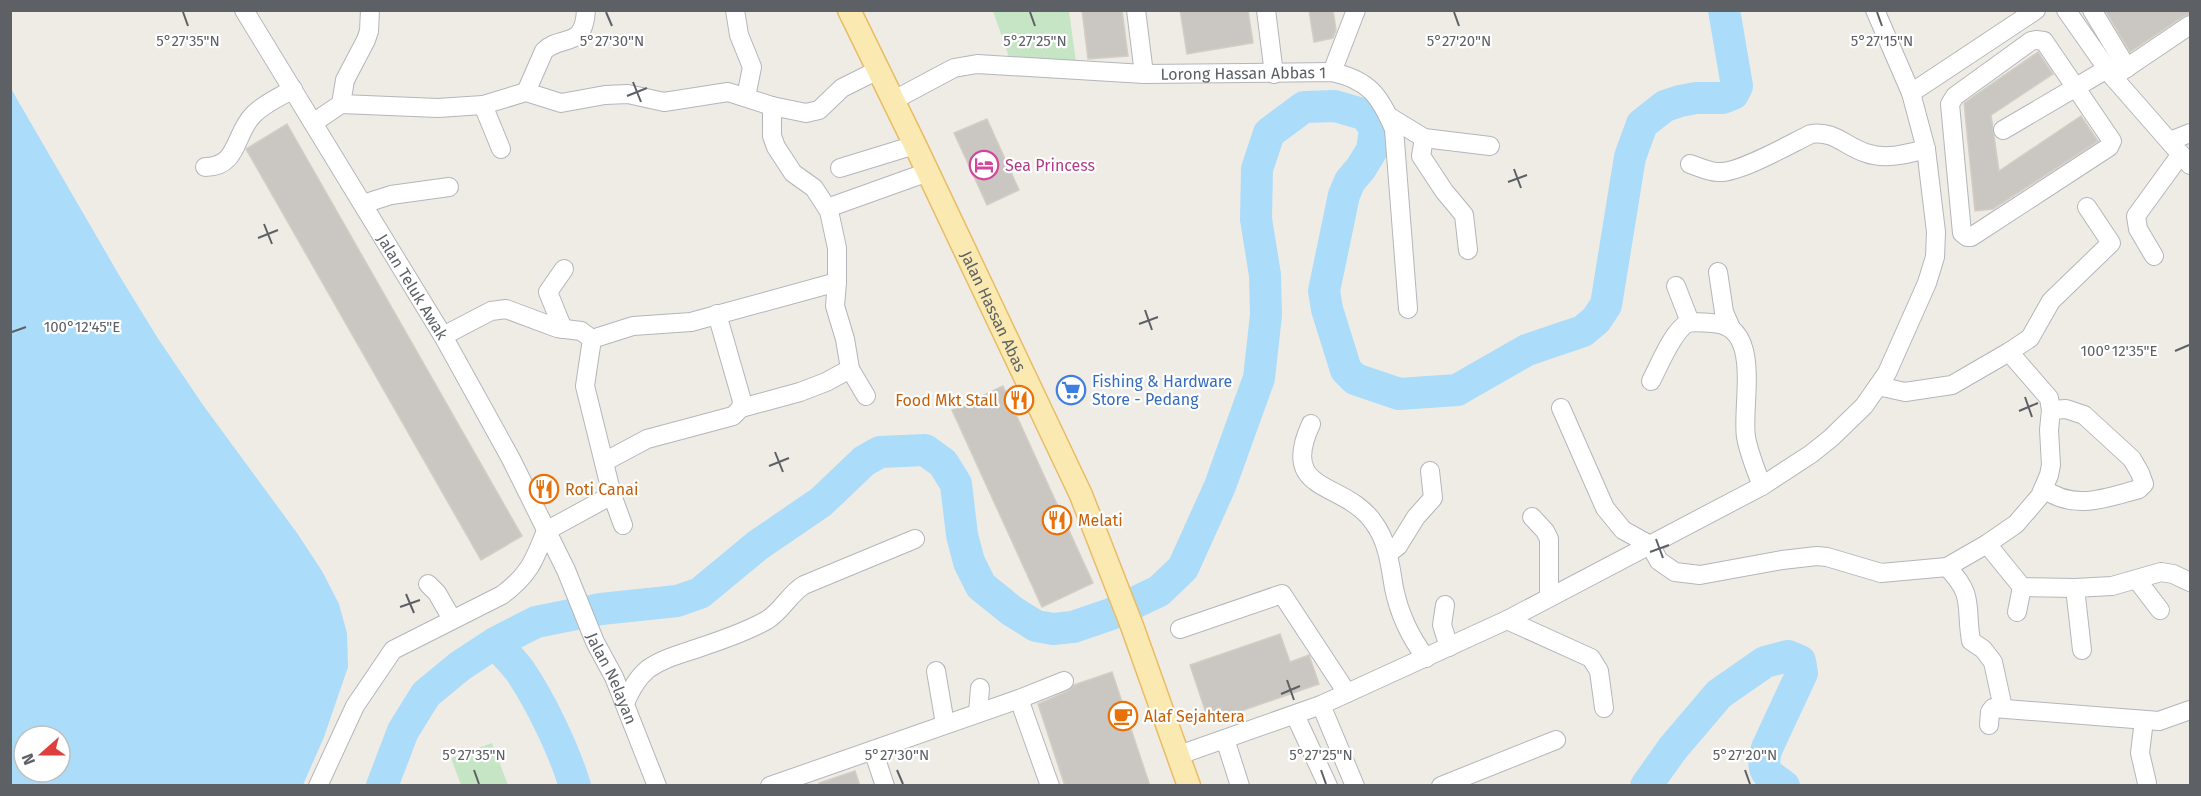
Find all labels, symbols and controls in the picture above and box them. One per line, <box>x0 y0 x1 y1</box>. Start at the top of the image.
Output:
text: 5°27'35"N <box>156 32 220 50</box>
text: 5°27'30"N <box>580 32 644 50</box>
text: 5°27'25"N <box>1003 32 1067 50</box>
text: 5°27'20"N <box>1427 32 1491 50</box>
text: 5°27'15"N <box>1851 32 1913 50</box>
street label: Lorong Hassan Abbas 1 <box>1160 63 1326 84</box>
hotel icon: Sea Princess <box>968 149 1000 181</box>
place label: Sea Princess <box>1005 156 1095 175</box>
street label: Jalan Teluk Awak <box>373 230 452 344</box>
street label: Jalan Hassan Abas <box>957 248 1030 375</box>
text: 100°12'45"E <box>44 318 120 336</box>
text: 100°12'35"E <box>2081 342 2157 360</box>
place label: Fishing & Hardware Store - Pedang <box>1092 372 1232 409</box>
supermarket icon: Fishing & Hardware Store - Pedang <box>1055 374 1087 406</box>
restaurant icon: Food Mkt Stall <box>1003 384 1035 416</box>
place label: Food Mkt Stall <box>895 391 998 410</box>
restaurant icon: Roti Canai <box>528 473 560 505</box>
place label: Roti Canai <box>565 480 638 499</box>
restaurant icon: Melati <box>1041 504 1073 536</box>
place label: Melati <box>1078 511 1123 530</box>
street label: Jalan Nelayan <box>582 630 641 727</box>
cafe icon: Alaf Sejahtera <box>1107 700 1139 732</box>
place label: Alaf Sejahtera <box>1144 707 1245 726</box>
north arrow <box>12 724 72 784</box>
text: 5°27'35"N <box>442 746 506 764</box>
text: 5°27'30"N <box>865 746 929 764</box>
text: 5°27'25"N <box>1289 746 1353 764</box>
text: 5°27'20"N <box>1713 746 1777 764</box>
text: N <box>18 751 39 768</box>

